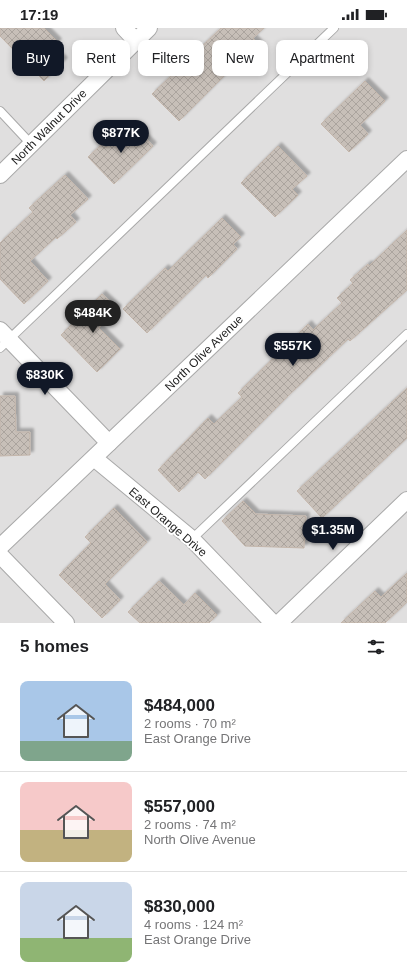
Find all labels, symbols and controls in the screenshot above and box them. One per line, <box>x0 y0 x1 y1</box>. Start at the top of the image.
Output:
text: 17:19 <box>20 6 58 23</box>
chip: Buy <box>12 40 64 76</box>
chip: Rent <box>72 40 130 76</box>
chip: Filters <box>138 40 204 76</box>
chip: New <box>212 40 268 76</box>
chip: Apartment <box>276 40 368 76</box>
street label: North Walnut Drive <box>8 86 90 168</box>
pin: $877K <box>93 120 149 154</box>
text: $877K <box>102 125 140 140</box>
pin: $484K <box>65 300 121 334</box>
text: $484K <box>74 305 112 320</box>
street label: North Olive Avenue <box>162 312 246 394</box>
pin: $557K <box>265 333 321 367</box>
text: $557K <box>274 338 312 353</box>
pin: $830K <box>17 362 73 396</box>
text: $830K <box>26 367 64 382</box>
street label: East Orange Drive <box>126 484 210 560</box>
pin: $1.35M <box>300 517 366 551</box>
text: $1.35M <box>311 522 355 537</box>
icon: filters <box>365 636 387 658</box>
text: 5 homes <box>20 637 89 656</box>
text: $484,000 <box>144 696 215 715</box>
icon: home <box>52 697 100 745</box>
text: 2 rooms · 70 m² <box>144 716 236 731</box>
text: East Orange Drive <box>144 731 251 746</box>
text: $557,000 <box>144 797 215 816</box>
icon: home <box>52 798 100 846</box>
text: 2 rooms · 74 m² <box>144 817 236 832</box>
text: North Olive Avenue <box>144 832 256 847</box>
text: $830,000 <box>144 897 215 916</box>
icon: home <box>52 898 100 946</box>
text: 4 rooms · 124 m² <box>144 917 243 932</box>
text: East Orange Drive <box>144 932 251 947</box>

